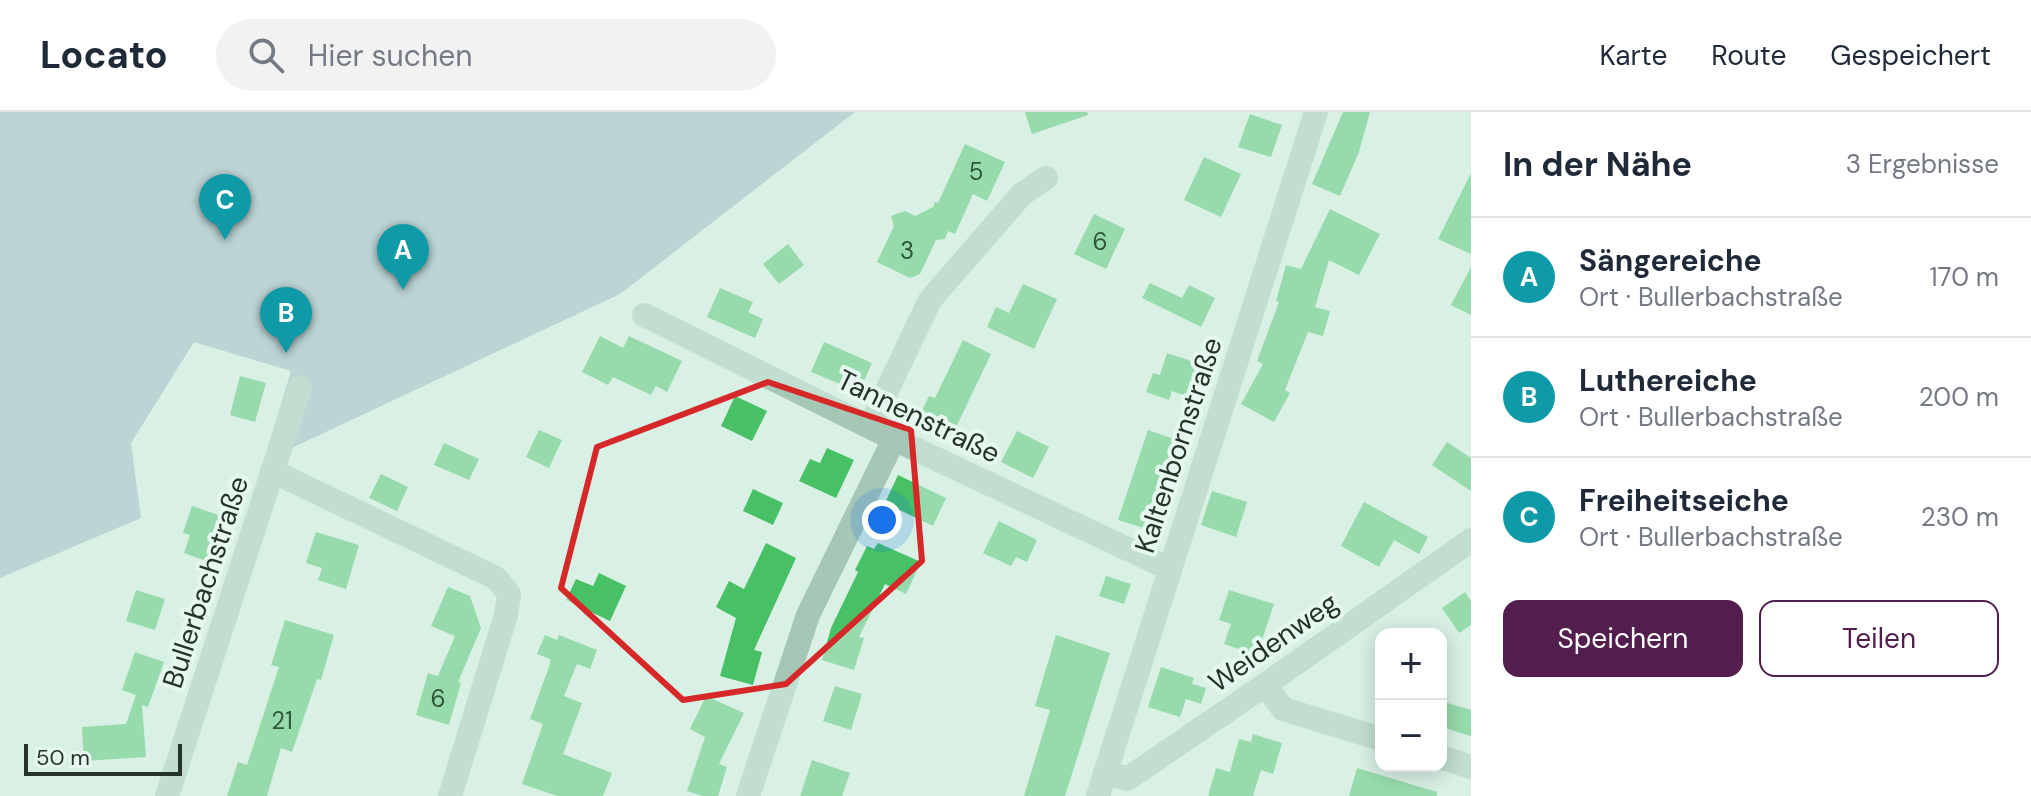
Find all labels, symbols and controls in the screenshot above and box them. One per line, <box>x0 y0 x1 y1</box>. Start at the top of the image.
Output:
search box <box>216 19 776 91</box>
text: Locato <box>40 30 168 80</box>
icon: search <box>244 33 288 77</box>
text: Hier suchen <box>308 36 472 75</box>
text: Karte <box>1600 37 1667 74</box>
text: Route <box>1711 37 1786 74</box>
text: Gespeichert <box>1830 37 1991 74</box>
text: In der Nähe <box>1503 142 1692 187</box>
text: 3 Ergebnisse <box>1846 147 1999 181</box>
house number: 5 <box>969 156 983 187</box>
pin: C <box>199 174 251 240</box>
pin: A <box>377 224 429 290</box>
house number: 6 <box>1092 226 1108 257</box>
house number: 3 <box>900 235 914 266</box>
text: Sängereiche <box>1579 241 1762 280</box>
text: A <box>1520 260 1538 294</box>
text: 170 m <box>1930 260 1999 294</box>
text: Ort · Bullerbachstraße <box>1579 280 1843 314</box>
pin: B <box>260 287 312 353</box>
street label: Kaltenbornstraße <box>1126 333 1231 558</box>
street label: Tannenstraße <box>831 361 1006 472</box>
text: Luthereiche <box>1579 361 1757 400</box>
text: B <box>1521 380 1537 414</box>
text: 200 m <box>1919 380 1999 414</box>
text: Ort · Bullerbachstraße <box>1579 400 1843 434</box>
street label: Bullerbachstraße <box>154 472 257 693</box>
text: Freiheitseiche <box>1579 481 1789 520</box>
your location <box>862 500 902 540</box>
text: C <box>1519 500 1539 534</box>
text: 230 m <box>1921 500 1999 534</box>
text: Ort · Bullerbachstraße <box>1579 520 1843 554</box>
street label: Weidenweg <box>1201 584 1345 701</box>
button: Speichern <box>1503 600 1743 677</box>
button: Teilen <box>1759 600 1999 677</box>
map controls <box>1375 628 1447 772</box>
button: + <box>1375 628 1447 700</box>
house number: 6 <box>430 683 446 714</box>
button: − <box>1375 700 1447 772</box>
house number: 21 <box>271 705 293 736</box>
scale bar <box>24 740 182 776</box>
text: 50 m <box>36 743 90 772</box>

